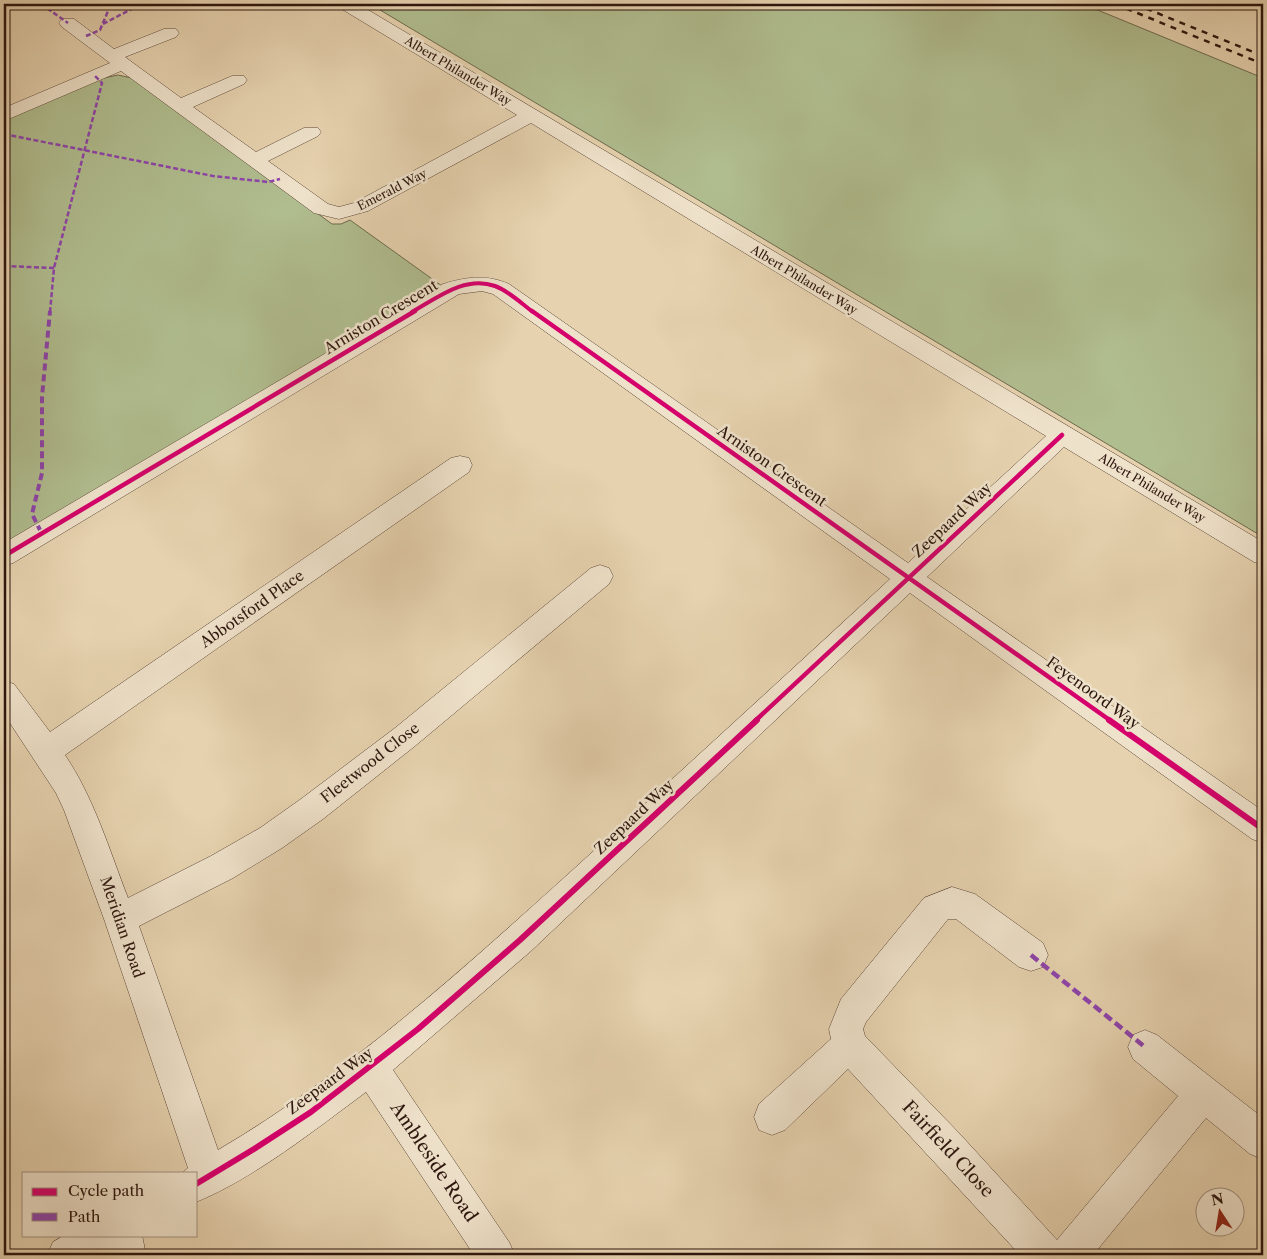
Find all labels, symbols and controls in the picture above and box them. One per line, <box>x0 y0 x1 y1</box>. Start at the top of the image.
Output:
street label: Albert Philander Way <box>401 32 515 109</box>
street label: Emerald Way <box>355 166 429 213</box>
street label: Albert Philander Way <box>747 241 861 318</box>
street label: Arniston Crescent <box>320 275 442 359</box>
street label: Arniston Crescent <box>713 420 831 511</box>
street label: Albert Philander Way <box>1095 449 1209 526</box>
street label: Zeepaard Way <box>908 478 996 561</box>
street label: Abbotsford Place <box>195 566 307 652</box>
street label: Feyenoord Way <box>1043 652 1144 733</box>
street label: Fleetwood Close <box>317 718 423 807</box>
street label: Zeepaard Way <box>590 775 678 858</box>
street label: Meridian Road <box>96 874 149 980</box>
street label: Zeepaard Way <box>283 1043 377 1118</box>
street label: Fairfield Close <box>898 1096 998 1202</box>
street label: Ambleside Road <box>385 1097 482 1226</box>
legend <box>22 1172 198 1236</box>
text: Cycle path <box>68 1181 145 1200</box>
north arrow <box>1194 1186 1244 1236</box>
text: N <box>1209 1189 1225 1209</box>
text: Path <box>68 1207 101 1226</box>

